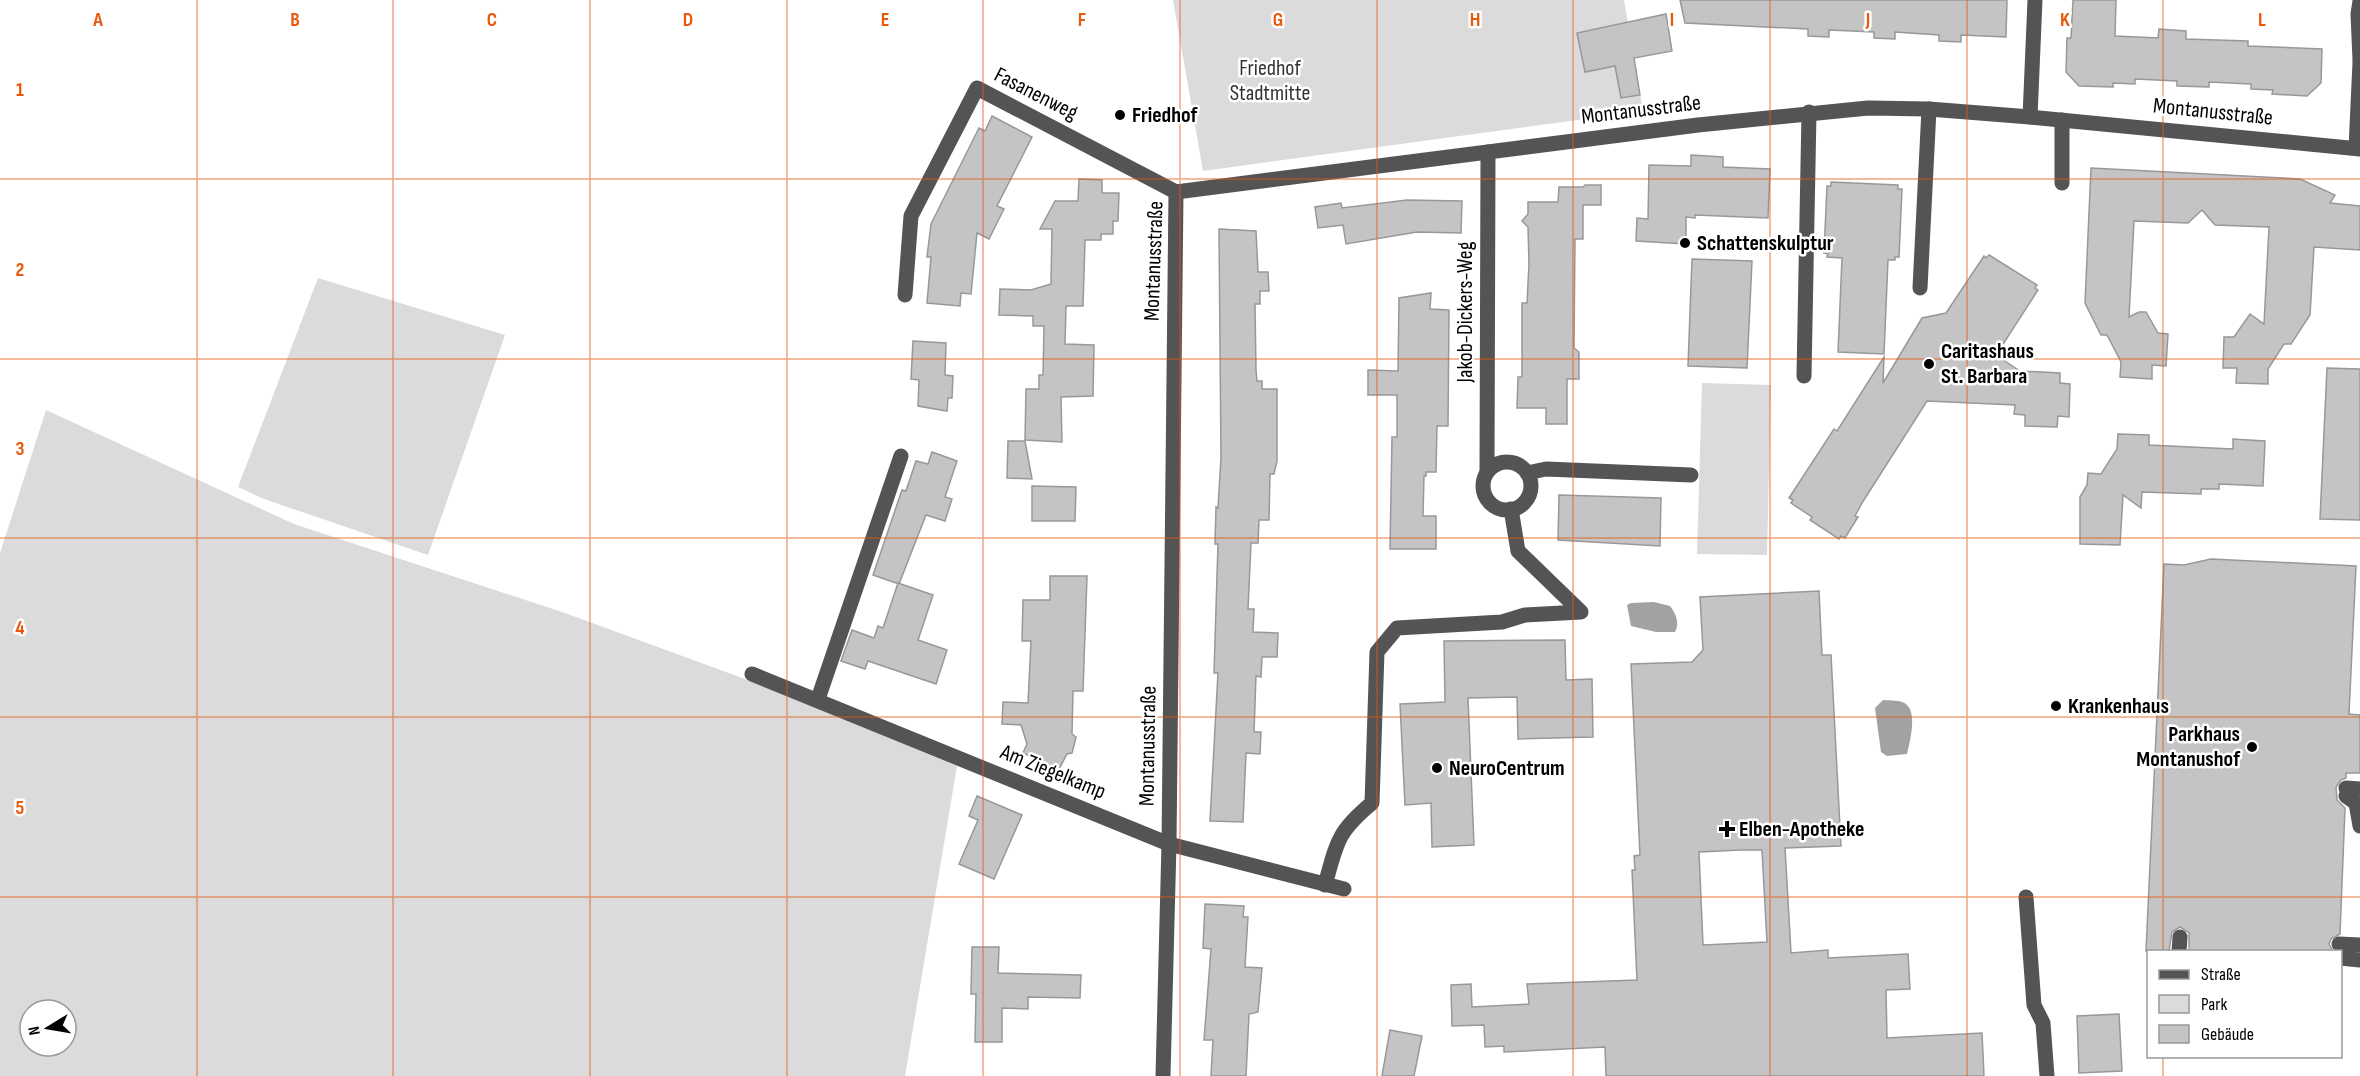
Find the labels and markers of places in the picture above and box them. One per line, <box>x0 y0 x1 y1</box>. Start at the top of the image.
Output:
place label: Friedhof <box>1132 102 1199 129</box>
marker: Friedhof <box>1113 108 1127 122</box>
place label: Schattenskulptur <box>1697 230 1834 257</box>
marker: Schattenskulptur <box>1678 236 1692 250</box>
place label: Caritashaus St. Barbara <box>1941 338 2034 390</box>
marker: Caritashaus St. Barbara <box>1922 357 1936 371</box>
place label: Krankenhaus <box>2068 693 2169 720</box>
marker: Krankenhaus <box>2049 699 2063 713</box>
place label: Parkhaus Montanushof <box>2136 721 2241 773</box>
marker: Parkhaus Montanushof <box>2245 740 2259 754</box>
place label: NeuroCentrum <box>1449 755 1565 782</box>
marker: NeuroCentrum <box>1430 761 1444 775</box>
place label: Elben-Apotheke <box>1739 816 1864 843</box>
marker: Elben-Apotheke <box>1720 822 1734 836</box>

